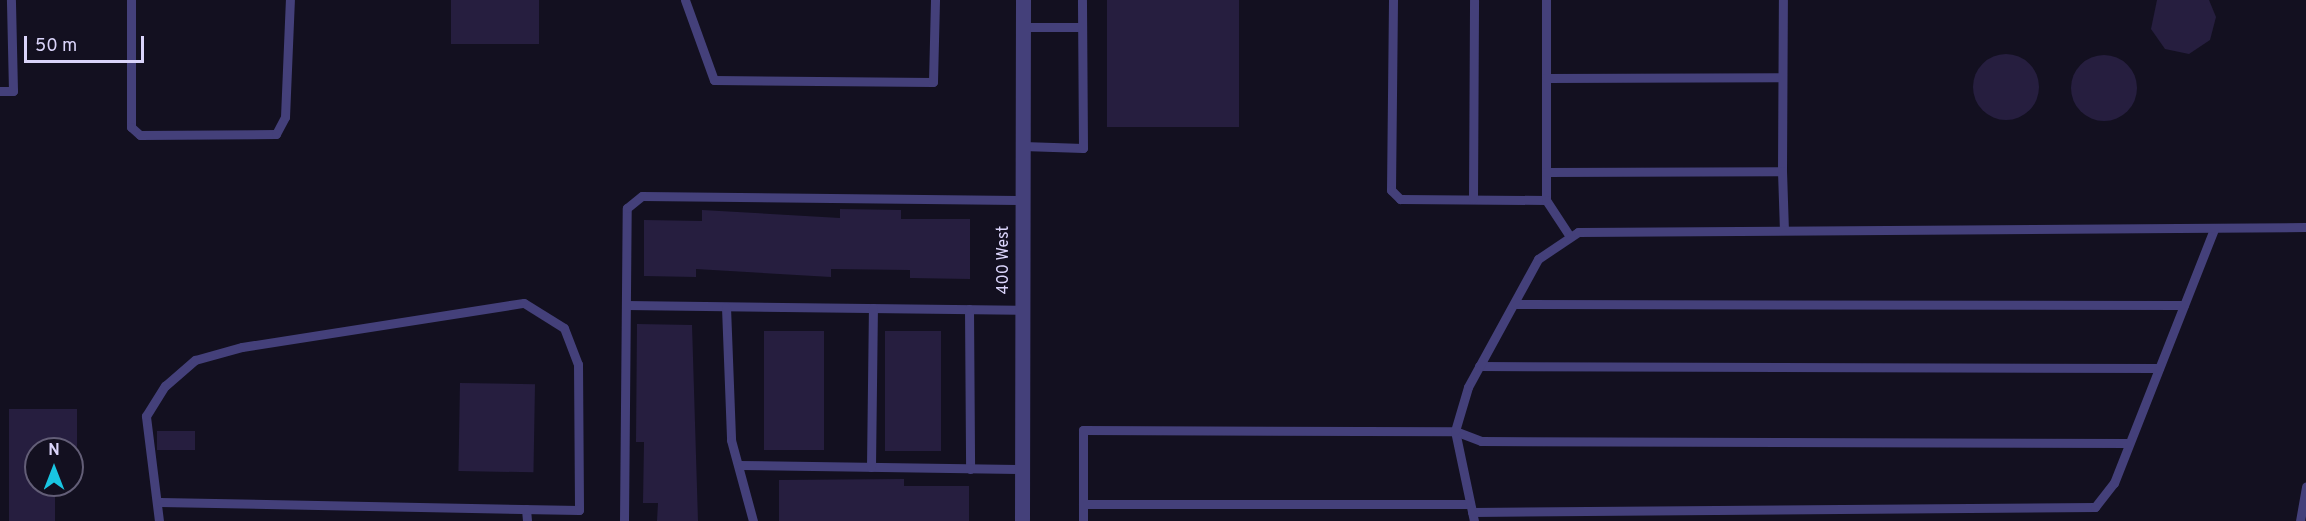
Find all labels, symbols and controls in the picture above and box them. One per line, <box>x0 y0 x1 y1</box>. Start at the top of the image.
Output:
scale bar <box>27 24 147 62</box>
text: 50 m <box>35 35 77 58</box>
street label: 400 West <box>994 225 1014 295</box>
north arrow <box>24 437 84 497</box>
text: N <box>48 441 60 461</box>

